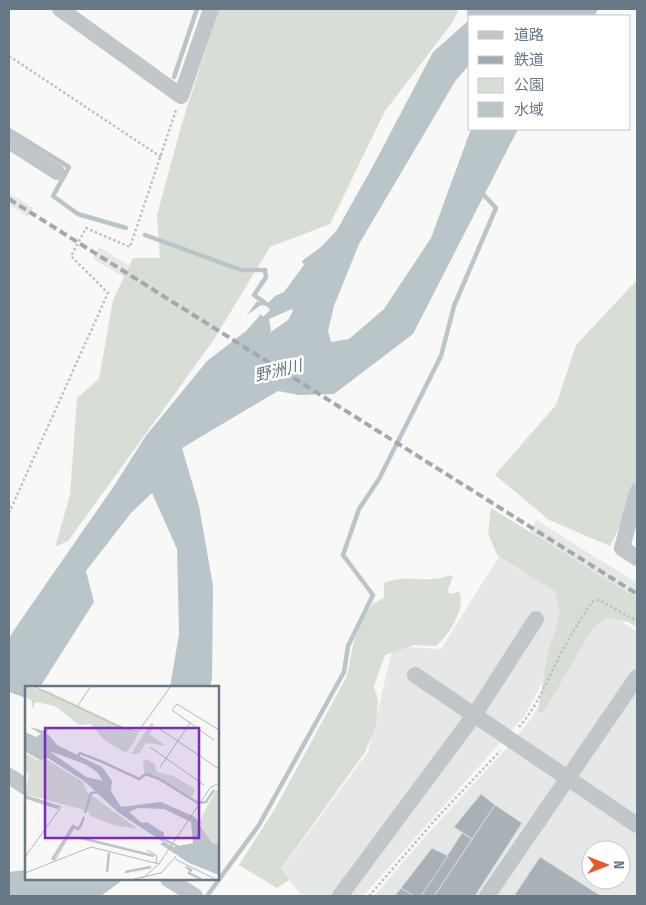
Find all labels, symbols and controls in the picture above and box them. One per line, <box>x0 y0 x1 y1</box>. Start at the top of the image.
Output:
legend <box>468 15 631 130</box>
text: 道路 <box>514 26 544 44</box>
text: 鉄道 <box>514 51 544 69</box>
text: 公園 <box>514 76 544 94</box>
text: 水域 <box>514 101 544 119</box>
water label: 野洲川 <box>253 355 306 385</box>
inset map <box>25 686 219 880</box>
north arrow <box>581 840 631 890</box>
text: N <box>610 861 627 869</box>

